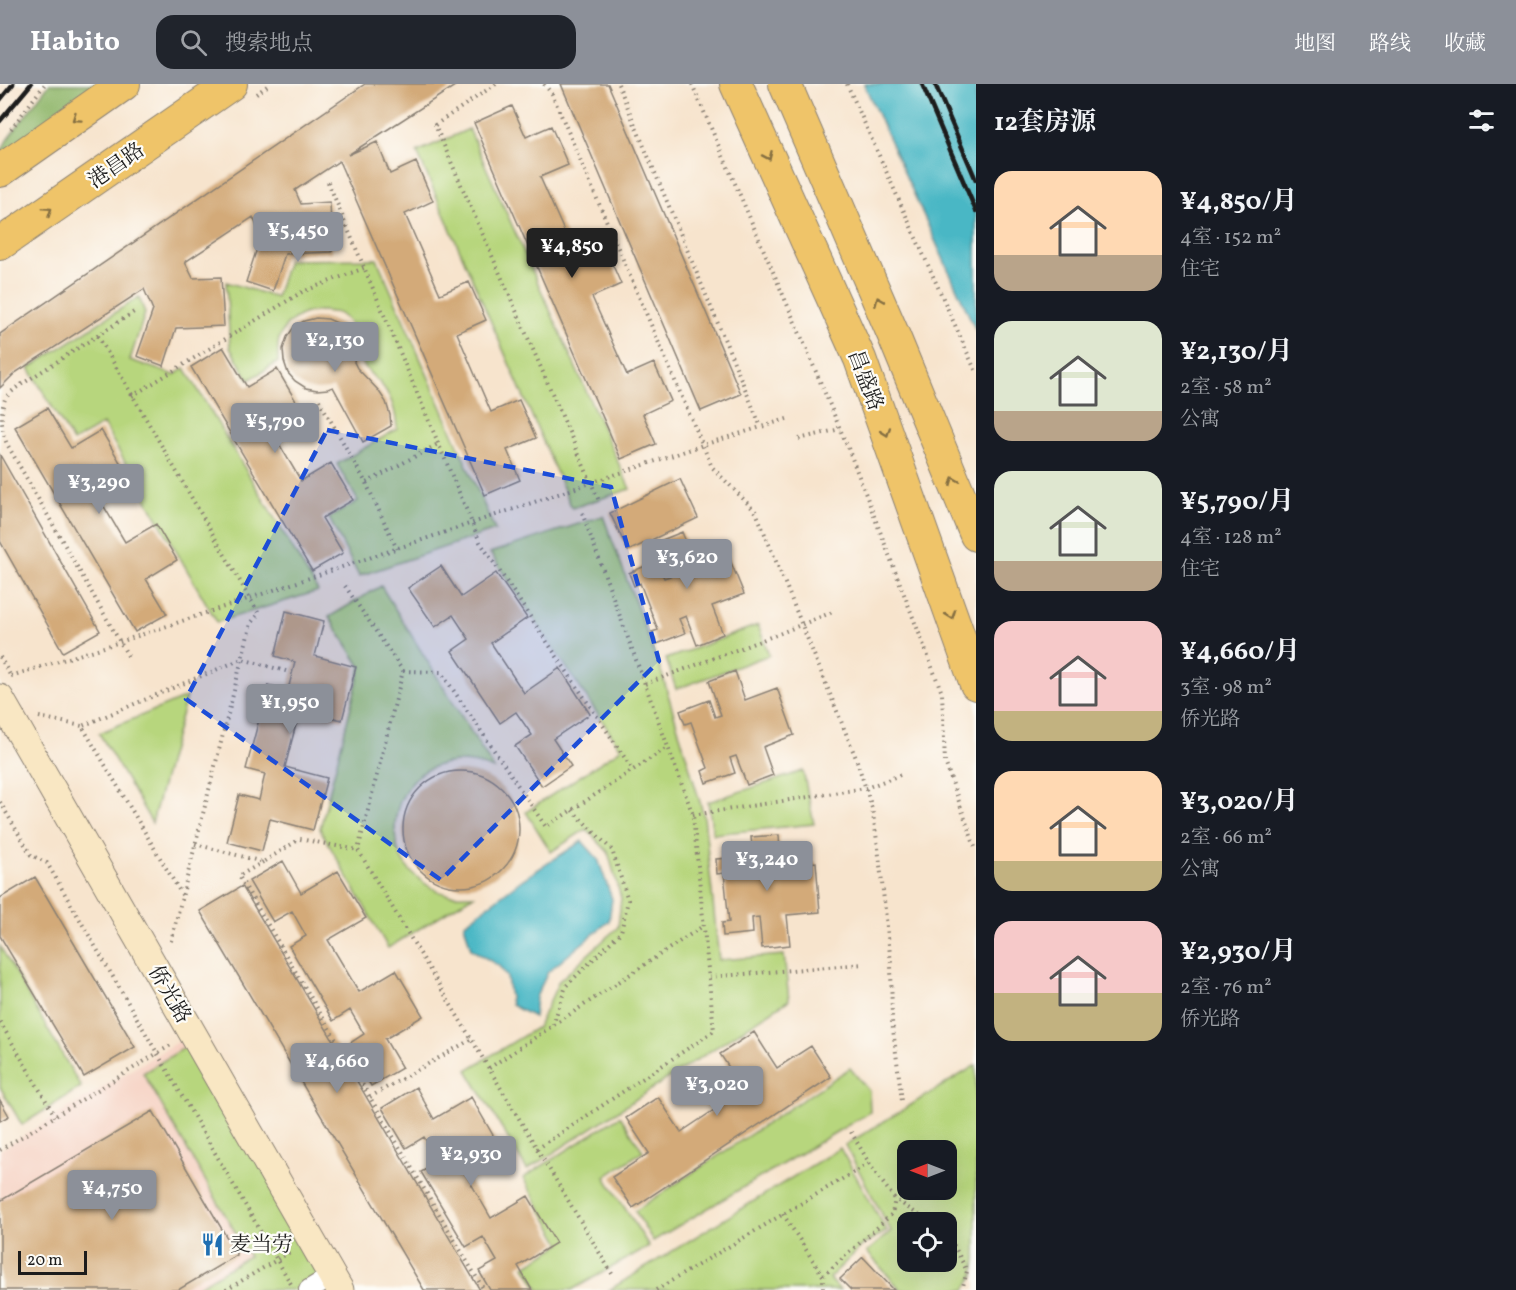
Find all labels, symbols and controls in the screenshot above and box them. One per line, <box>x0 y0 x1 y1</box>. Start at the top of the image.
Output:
search box <box>156 15 576 69</box>
text: Habito <box>30 23 120 62</box>
icon: search <box>177 26 210 59</box>
text: 搜索地点 <box>225 29 313 60</box>
text: 地图 <box>1294 30 1336 59</box>
text: 路线 <box>1369 30 1411 59</box>
text: 收藏 <box>1444 30 1486 59</box>
icon: filters <box>1465 104 1498 137</box>
text: 12套房源 <box>994 105 1096 141</box>
one-way arrow <box>71 111 82 122</box>
street label: 港昌路 <box>83 136 151 196</box>
one-way arrow <box>761 149 773 160</box>
text: ¥4,850/月 <box>1180 184 1298 220</box>
icon: home <box>1042 195 1114 267</box>
one-way arrow <box>42 207 53 218</box>
pin: ¥5,450 <box>249 212 347 263</box>
text: ¥5,450 <box>267 217 329 245</box>
text: 4室 · 152 m² <box>1180 224 1281 252</box>
pin: ¥4,850 <box>523 228 621 279</box>
text: ¥4,850 <box>541 233 603 261</box>
text: 住宅 <box>1180 256 1220 284</box>
one-way arrow <box>874 296 886 307</box>
pin: ¥2,130 <box>286 322 384 373</box>
text: ¥2,130 <box>305 327 365 355</box>
text: ¥2,130/月 <box>1180 334 1293 370</box>
icon: home <box>1042 345 1114 417</box>
street label: 昌盛路 <box>840 346 889 415</box>
text: 2室 · 58 m² <box>1180 374 1272 402</box>
pin: ¥5,790 <box>226 403 324 454</box>
text: 公寓 <box>1180 406 1220 434</box>
text: ¥5,790 <box>245 408 305 436</box>
one-way arrow <box>878 426 891 436</box>
pin: ¥3,290 <box>50 464 148 515</box>
text: ¥3,290 <box>68 469 130 497</box>
one-way arrow <box>949 476 961 487</box>
text: ¥5,790/月 <box>1180 484 1294 520</box>
icon: home <box>1042 495 1114 567</box>
text: 4室 · 128 m² <box>1180 524 1282 552</box>
pin: ¥3,620 <box>638 539 736 590</box>
text: ¥3,620 <box>656 544 718 572</box>
text: 住宅 <box>1180 556 1220 584</box>
one-way arrow <box>944 609 957 620</box>
text: ¥4,660/月 <box>1180 634 1300 670</box>
icon: home <box>1042 645 1114 717</box>
text: 3室 · 98 m² <box>1180 674 1272 702</box>
pin: ¥1,950 <box>241 684 339 735</box>
text: ¥1,950 <box>260 689 320 717</box>
text: 侨光路 <box>1180 706 1240 734</box>
text: ¥3,020/月 <box>1180 784 1299 820</box>
icon: home <box>1042 795 1114 867</box>
text: 2室 · 66 m² <box>1180 824 1272 852</box>
pin: ¥3,240 <box>718 841 816 892</box>
text: ¥3,240 <box>736 846 798 874</box>
text: 公寓 <box>1180 856 1220 884</box>
text: ¥2,930/月 <box>1180 934 1296 970</box>
icon: home <box>1042 945 1114 1017</box>
street label: 侨光路 <box>140 960 197 1029</box>
text: 2室 · 76 m² <box>1180 974 1272 1002</box>
text: 侨光路 <box>1180 1006 1240 1034</box>
pin: ¥4,660 <box>288 1043 386 1094</box>
text: ¥4,660 <box>305 1048 369 1076</box>
pin: ¥3,020 <box>668 1066 766 1117</box>
text: ¥3,020 <box>685 1071 749 1099</box>
pin: ¥2,930 <box>422 1136 520 1187</box>
north arrow <box>897 1140 957 1200</box>
map controls <box>897 1140 957 1272</box>
text: ¥2,930 <box>440 1141 502 1169</box>
pin: ¥4,750 <box>63 1170 161 1221</box>
text: ¥4,750 <box>81 1175 143 1203</box>
button: locate <box>897 1212 957 1272</box>
restaurant icon: 麦当劳 <box>199 1231 225 1257</box>
place label: 麦当劳 <box>230 1231 293 1260</box>
scale bar <box>18 1248 87 1276</box>
text: 20 m <box>27 1250 62 1272</box>

